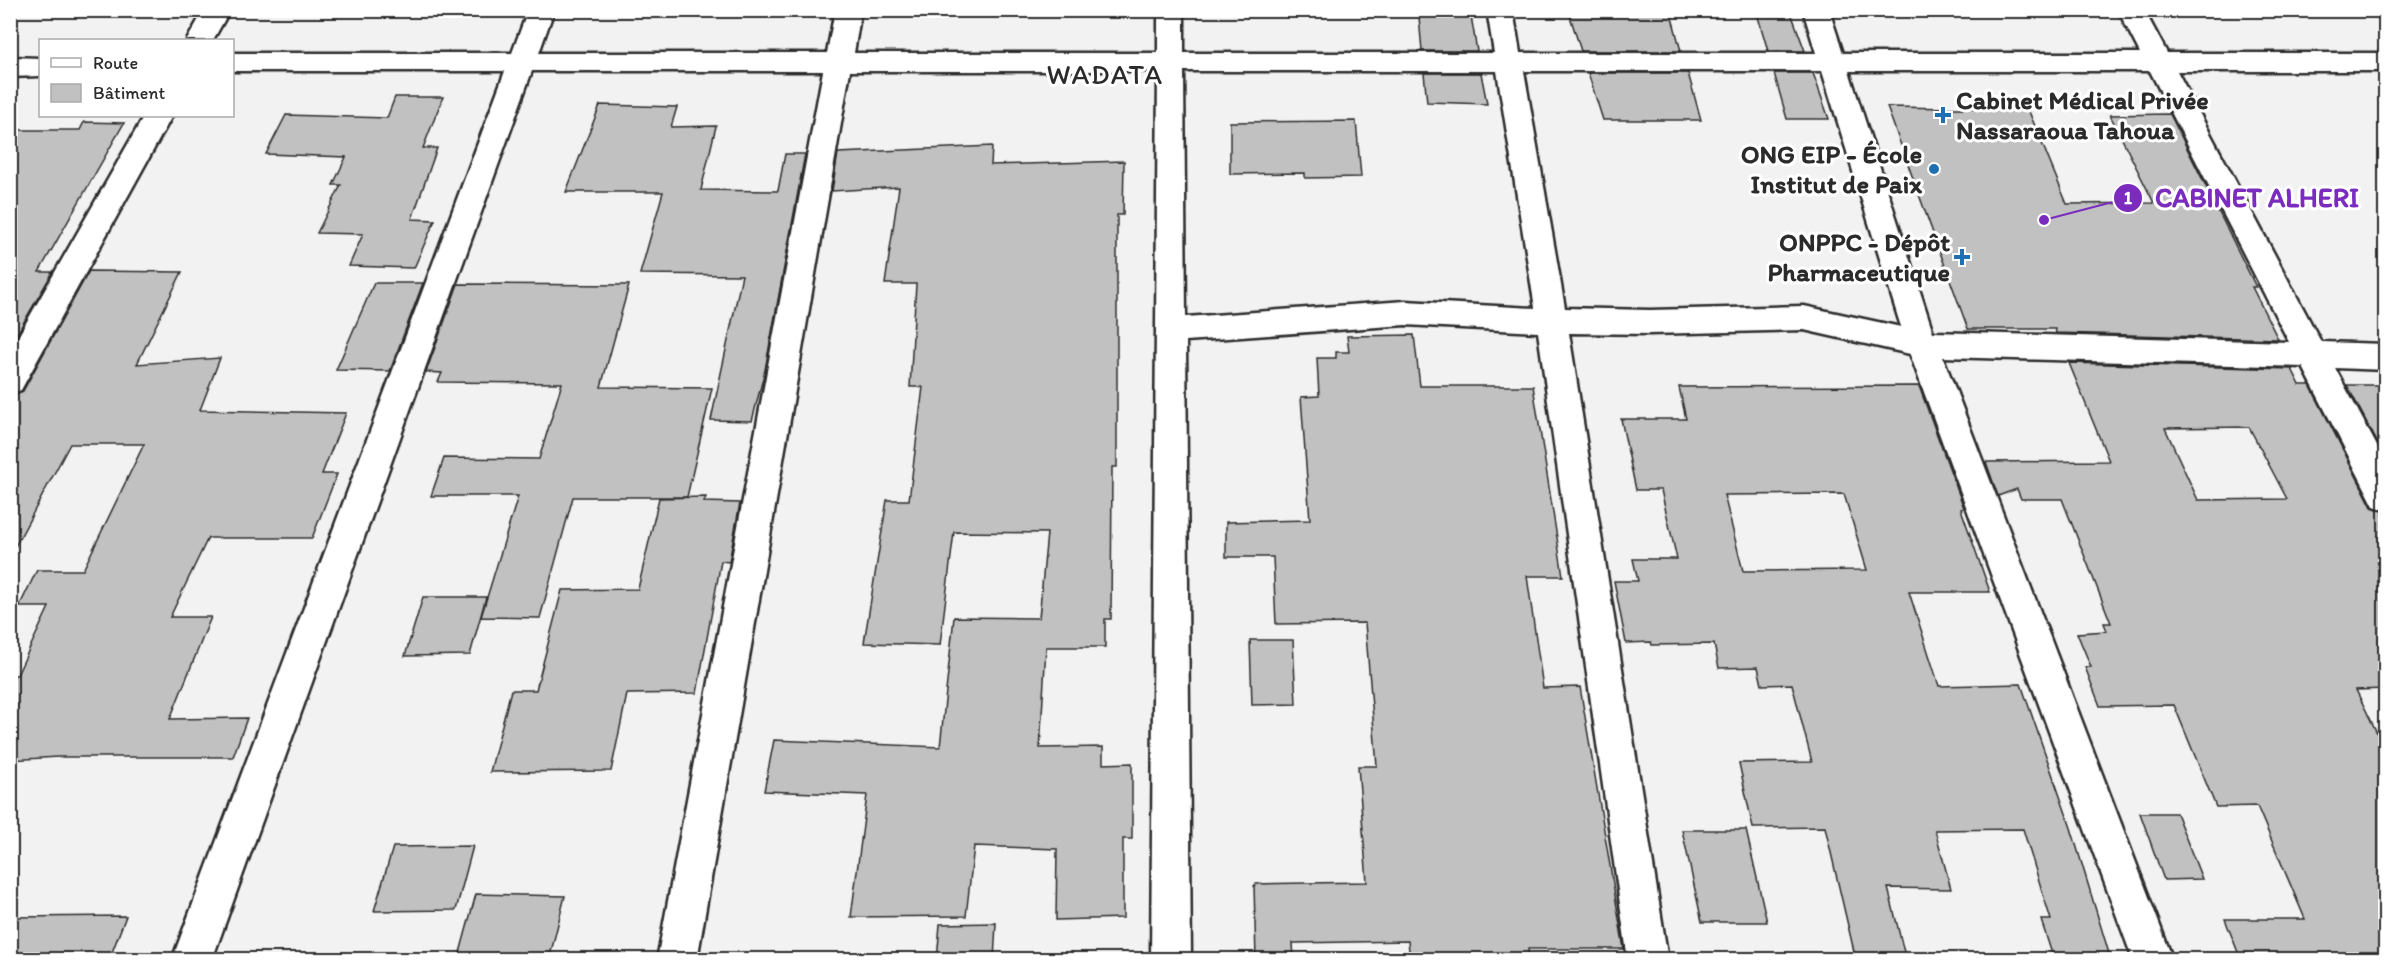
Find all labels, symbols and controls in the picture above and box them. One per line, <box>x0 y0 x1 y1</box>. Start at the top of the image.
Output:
legend <box>39 39 234 117</box>
text: Route <box>93 52 138 74</box>
district label: WADATA <box>1046 57 1164 91</box>
text: Bâtiment <box>93 82 166 104</box>
place label: Cabinet Médical Privée Nassaraoua Tahoua <box>1956 84 2209 146</box>
marker: Cabinet Médical Privée Nassaraoua Tahoua <box>1934 106 1952 124</box>
place label: ONG EIP - École Institut de Paix <box>1741 138 1923 200</box>
marker: ONG EIP - École Institut de Paix <box>1927 162 1941 176</box>
callout: CABINET ALHERI <box>2113 176 2371 221</box>
text: CABINET ALHERI <box>2155 181 2359 214</box>
text: 1 <box>2124 187 2133 209</box>
place label: ONPPC - Dépôt Pharmaceutique <box>1768 226 1950 288</box>
marker: ONPPC - Dépôt Pharmaceutique <box>1955 250 1969 264</box>

